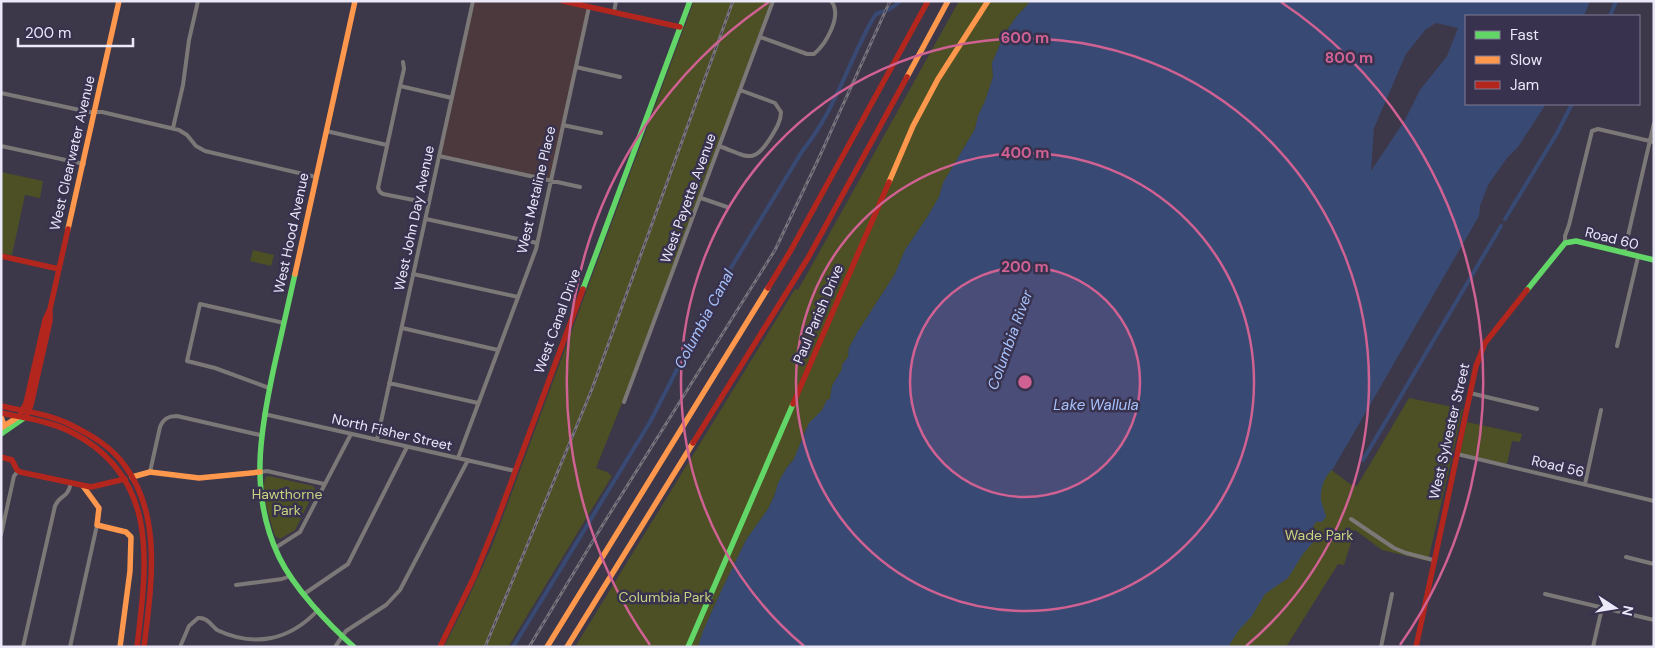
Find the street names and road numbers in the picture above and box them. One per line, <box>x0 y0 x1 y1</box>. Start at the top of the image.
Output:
street label: West Clearwater Avenue <box>45 74 99 232</box>
street label: West Metaline Place <box>513 124 559 256</box>
street label: West Payette Avenue <box>656 131 720 265</box>
street label: West John Day Avenue <box>390 144 438 292</box>
street label: West Hood Avenue <box>269 171 313 295</box>
street label: Road 60 <box>1583 223 1641 253</box>
street label: Paul Parish Drive <box>789 262 847 366</box>
street label: West Canal Drive <box>530 266 584 376</box>
street label: West Sylvester Street <box>1425 361 1473 501</box>
street label: North Fisher Street <box>330 409 454 455</box>
street label: Road 56 <box>1530 451 1586 481</box>

